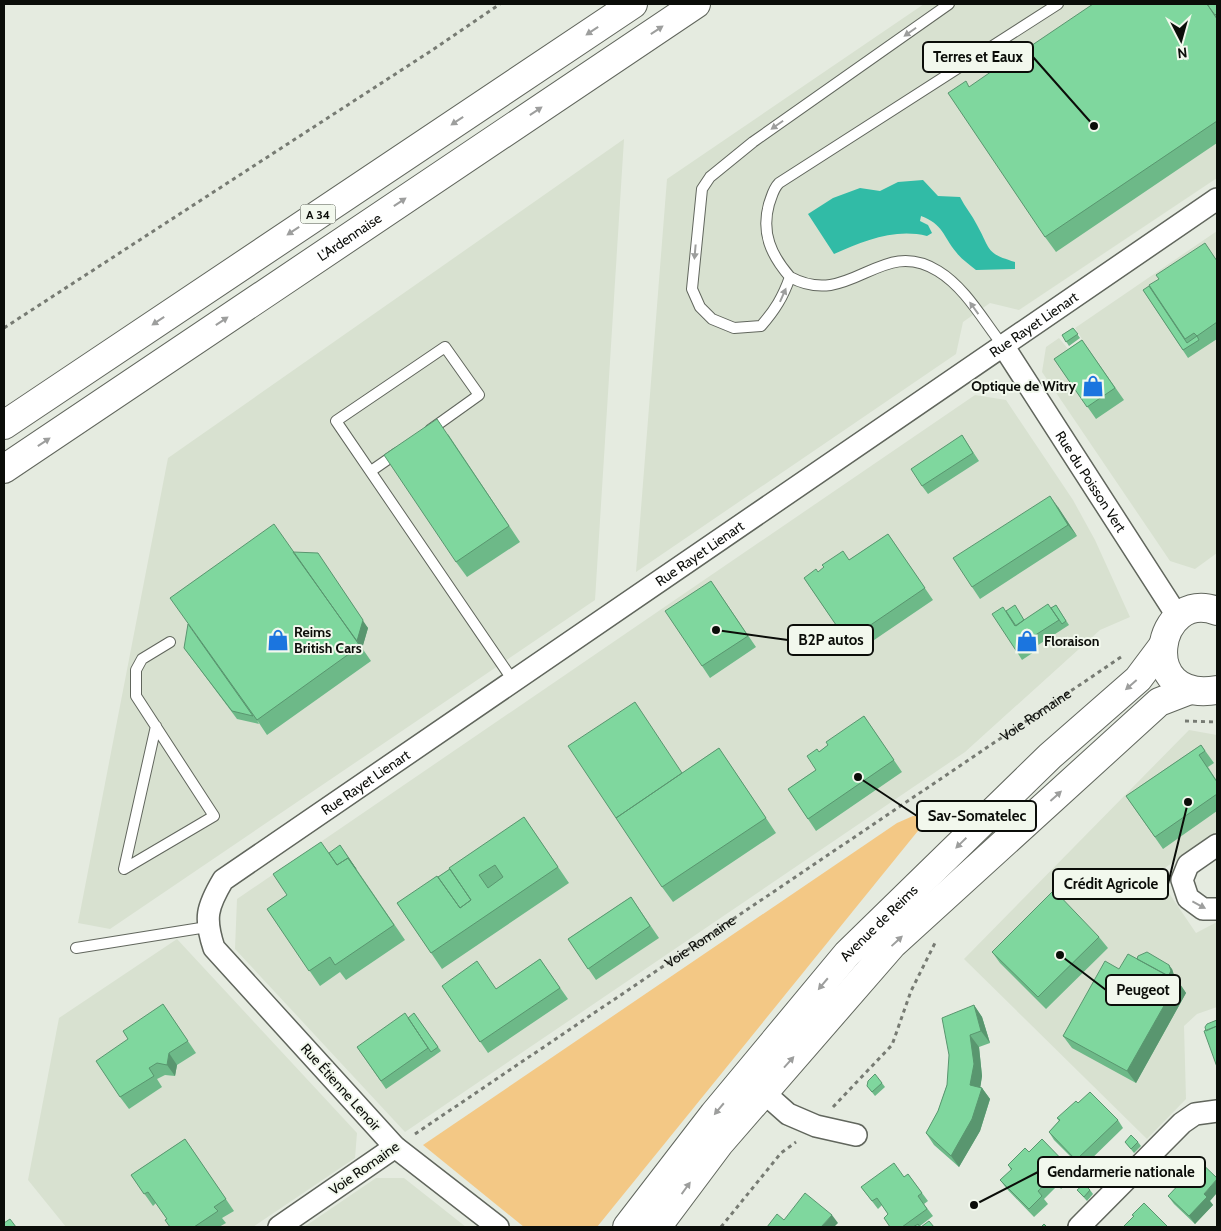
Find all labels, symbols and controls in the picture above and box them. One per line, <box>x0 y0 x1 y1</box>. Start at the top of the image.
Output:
north arrow <box>1156 15 1206 65</box>
one-way arrow <box>651 25 664 35</box>
one-way arrow <box>585 26 599 36</box>
one-way arrow <box>903 27 916 37</box>
callout: Terres et Eaux <box>923 42 1033 72</box>
text: N <box>1176 43 1188 62</box>
text: Terres et Eaux <box>933 48 1024 66</box>
one-way arrow <box>529 106 542 116</box>
one-way arrow <box>450 116 464 126</box>
one-way arrow <box>770 120 784 130</box>
one-way arrow <box>394 197 407 206</box>
road number: A 34 <box>300 204 336 223</box>
street label: L'Ardennaise <box>314 209 385 265</box>
one-way arrow <box>286 226 299 236</box>
one-way arrow <box>691 244 699 260</box>
one-way arrow <box>780 288 788 302</box>
street label: Rue Rayet Lienart <box>986 288 1082 361</box>
one-way arrow <box>969 301 979 315</box>
one-way arrow <box>151 316 165 326</box>
one-way arrow <box>215 316 229 326</box>
shop icon: Optique de Witry <box>1080 373 1106 399</box>
place label: Optique de Witry <box>971 377 1076 395</box>
street label: Rue du Poisson Vert <box>1051 427 1130 536</box>
one-way arrow <box>37 437 51 447</box>
street label: Rue Rayet Lienart <box>652 517 748 590</box>
place label: Reims British Cars <box>294 623 362 657</box>
callout: B2P autos <box>788 625 873 655</box>
shop icon: Reims British Cars <box>265 627 291 653</box>
shop icon: Floraison <box>1014 628 1040 654</box>
text: B2P autos <box>798 631 864 649</box>
place label: Floraison <box>1044 632 1099 650</box>
one-way arrow <box>1126 679 1138 691</box>
street label: Voie Romaine <box>997 684 1074 745</box>
street label: Rue Rayet Lienart <box>318 746 414 819</box>
one-way arrow <box>1049 790 1061 802</box>
callout: Sav-Somatelec <box>917 801 1036 831</box>
text: Sav-Somatelec <box>928 807 1026 825</box>
one-way arrow <box>955 837 967 849</box>
callout: Crédit Agricole <box>1053 869 1168 899</box>
text: Crédit Agricole <box>1064 875 1159 893</box>
street label: Avenue de Reims <box>836 881 922 965</box>
one-way arrow <box>1192 901 1207 909</box>
street label: Voie Romaine <box>661 911 739 972</box>
one-way arrow <box>891 935 903 947</box>
callout: Peugeot <box>1106 975 1180 1005</box>
one-way arrow <box>817 977 828 990</box>
text: Peugeot <box>1116 981 1170 999</box>
street label: Rue Étienne Lenoir <box>297 1040 385 1135</box>
one-way arrow <box>783 1056 794 1069</box>
one-way arrow <box>713 1102 724 1115</box>
street label: Voie Romaine <box>325 1137 403 1199</box>
callout: Gendarmerie nationale <box>1038 1157 1205 1187</box>
text: Gendarmerie nationale <box>1047 1163 1195 1181</box>
one-way arrow <box>681 1181 691 1195</box>

